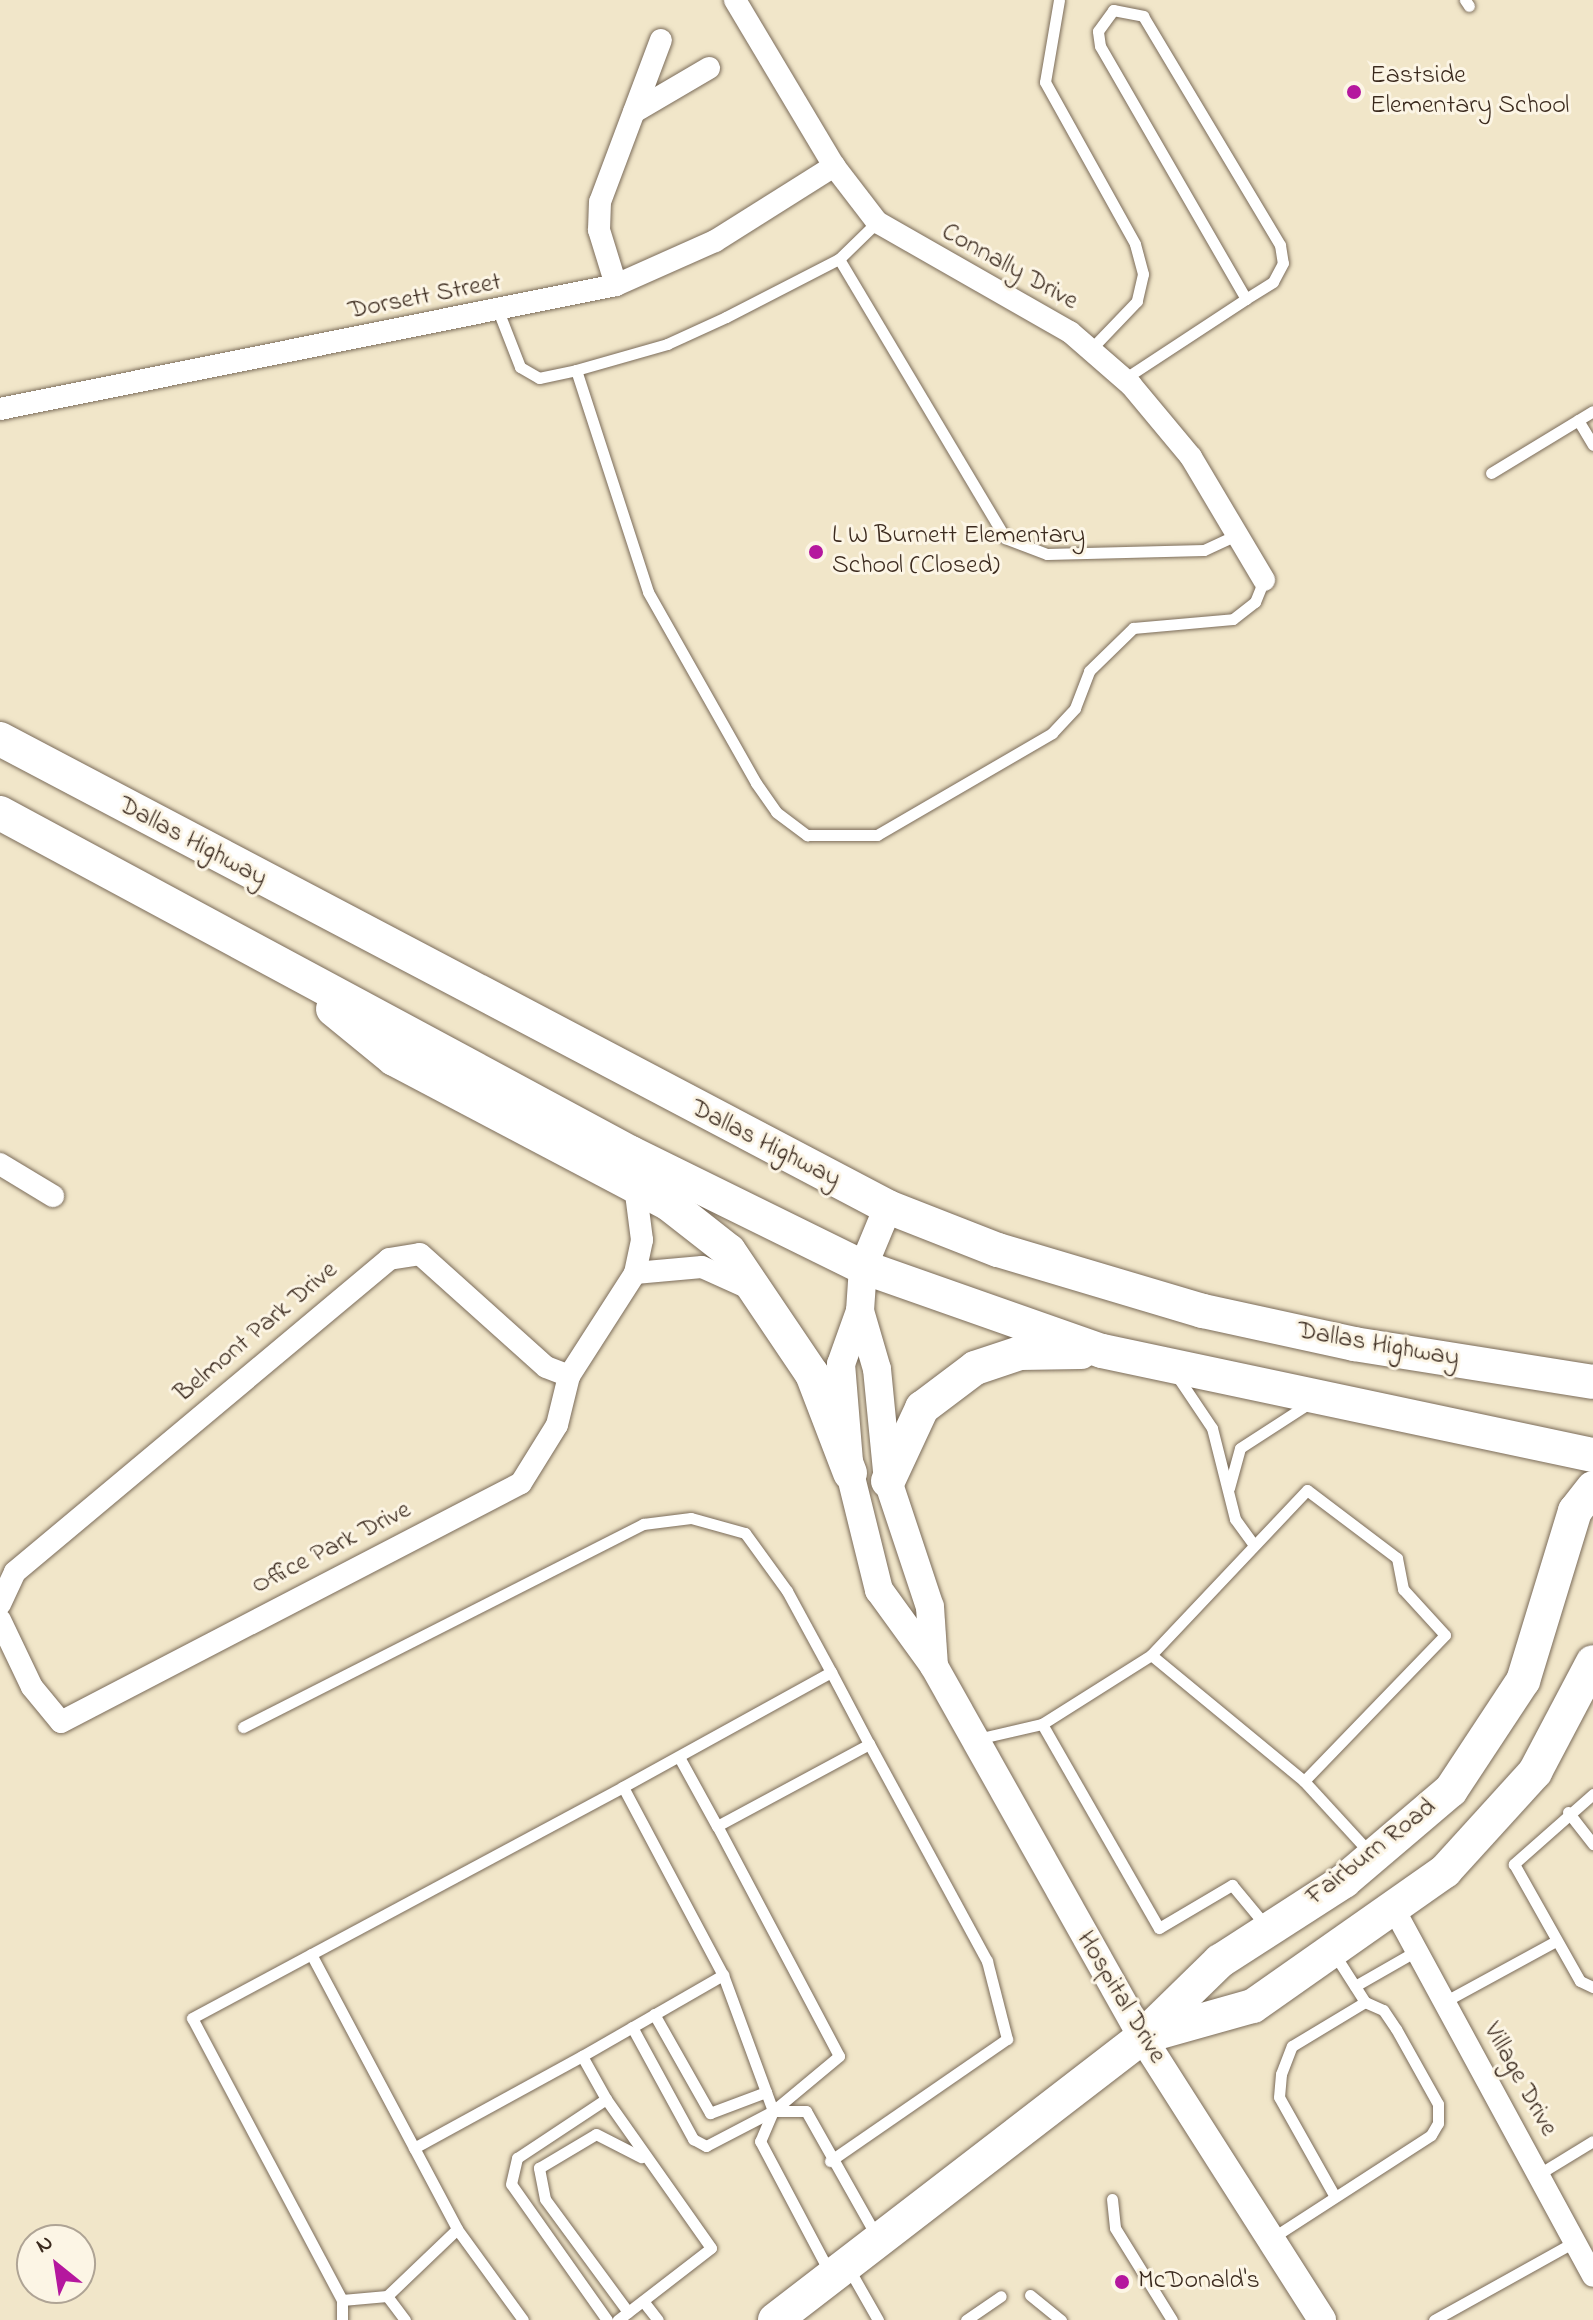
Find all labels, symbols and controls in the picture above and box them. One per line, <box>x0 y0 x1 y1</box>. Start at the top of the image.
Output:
place label: Eastside Elementary School <box>1370 61 1569 122</box>
marker: Eastside Elementary School <box>1345 83 1363 101</box>
street label: Connally Drive <box>935 218 1083 318</box>
street label: Dorsett Street <box>346 268 504 328</box>
place label: L W Burnett Elementary School (Closed) <box>832 521 1085 582</box>
marker: L W Burnett Elementary School (Closed) <box>807 543 825 561</box>
street label: Dallas Highway <box>112 791 272 895</box>
street label: Dallas Highway <box>685 1094 845 1196</box>
street label: Belmont Park Drive <box>169 1256 345 1410</box>
street label: Dallas Highway <box>1295 1316 1461 1376</box>
street label: Office Park Drive <box>247 1495 417 1603</box>
street label: Fairburn Road <box>1301 1793 1443 1913</box>
street label: Hospital Drive <box>1068 1926 1172 2070</box>
street label: Village Drive <box>1475 2018 1563 2142</box>
north arrow <box>16 2224 96 2304</box>
text: N <box>31 2227 59 2263</box>
place label: McDonald's <box>1138 2266 1260 2298</box>
marker: McDonald's <box>1113 2273 1131 2291</box>

